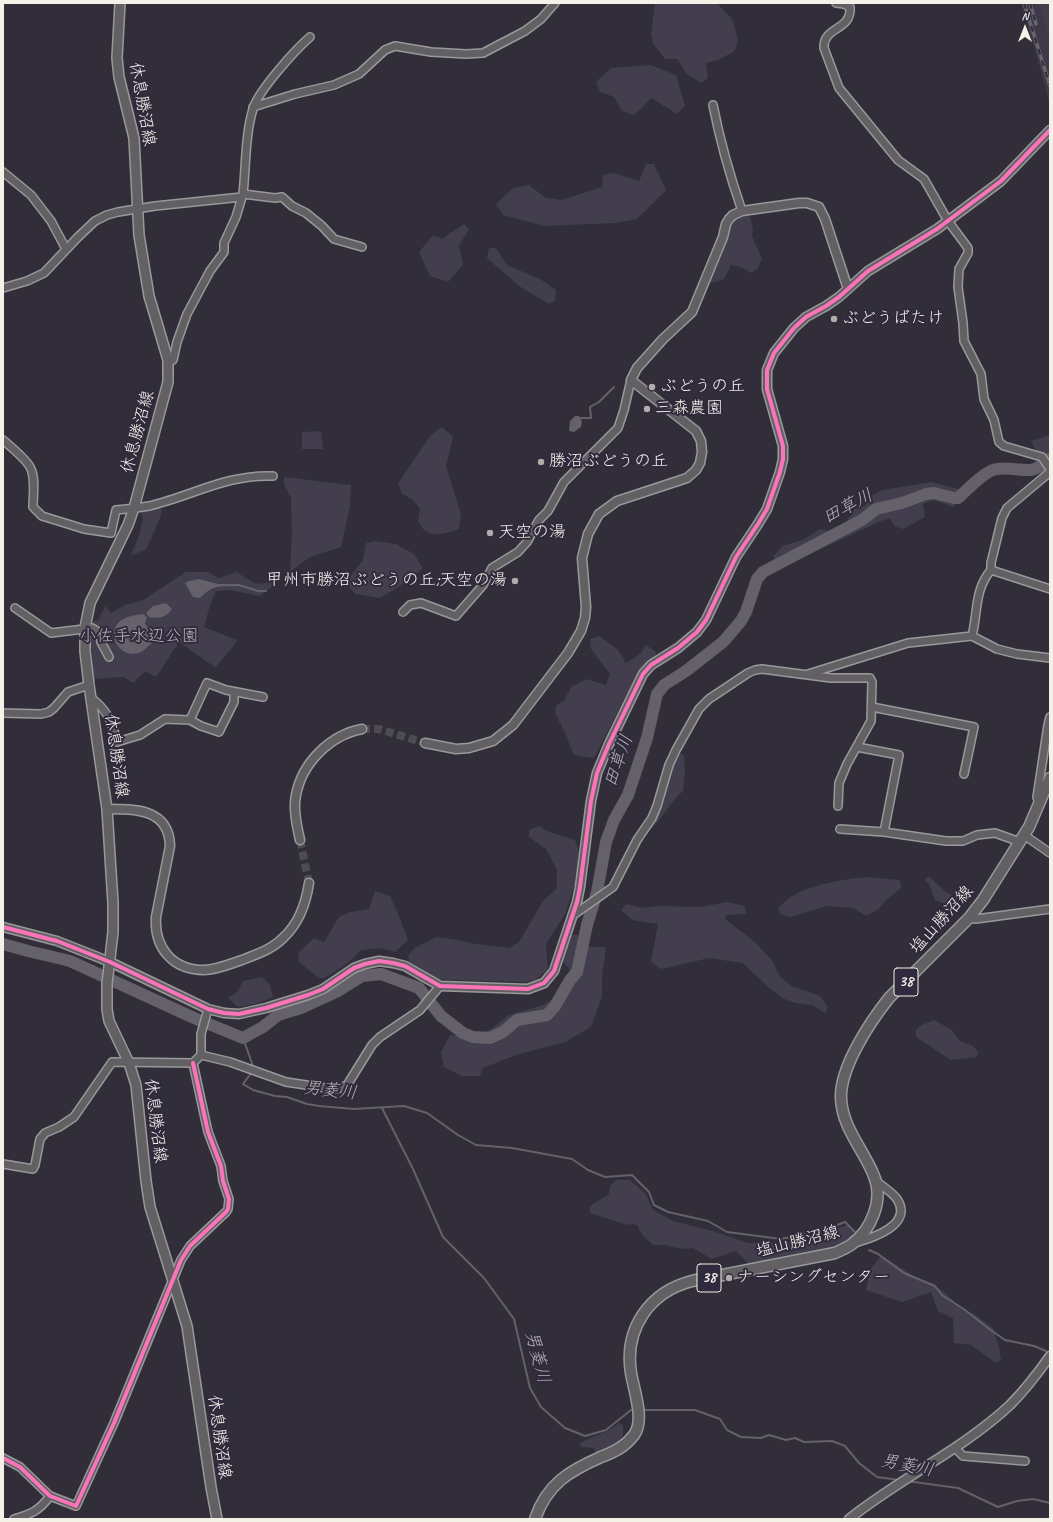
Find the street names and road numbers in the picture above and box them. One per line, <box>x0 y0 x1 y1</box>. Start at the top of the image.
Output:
street label: 休息勝沼線 <box>125 60 159 148</box>
street label: 休息勝沼線 <box>117 388 159 476</box>
street label: 休息勝沼線 <box>100 712 132 800</box>
street label: 塩山勝沼線 <box>906 882 978 958</box>
road number: 38 <box>894 968 918 996</box>
street label: 休息勝沼線 <box>140 1078 170 1164</box>
street label: 塩山勝沼線 <box>754 1222 842 1262</box>
road number: 38 <box>697 1264 721 1292</box>
street label: 休息勝沼線 <box>203 1393 235 1481</box>

